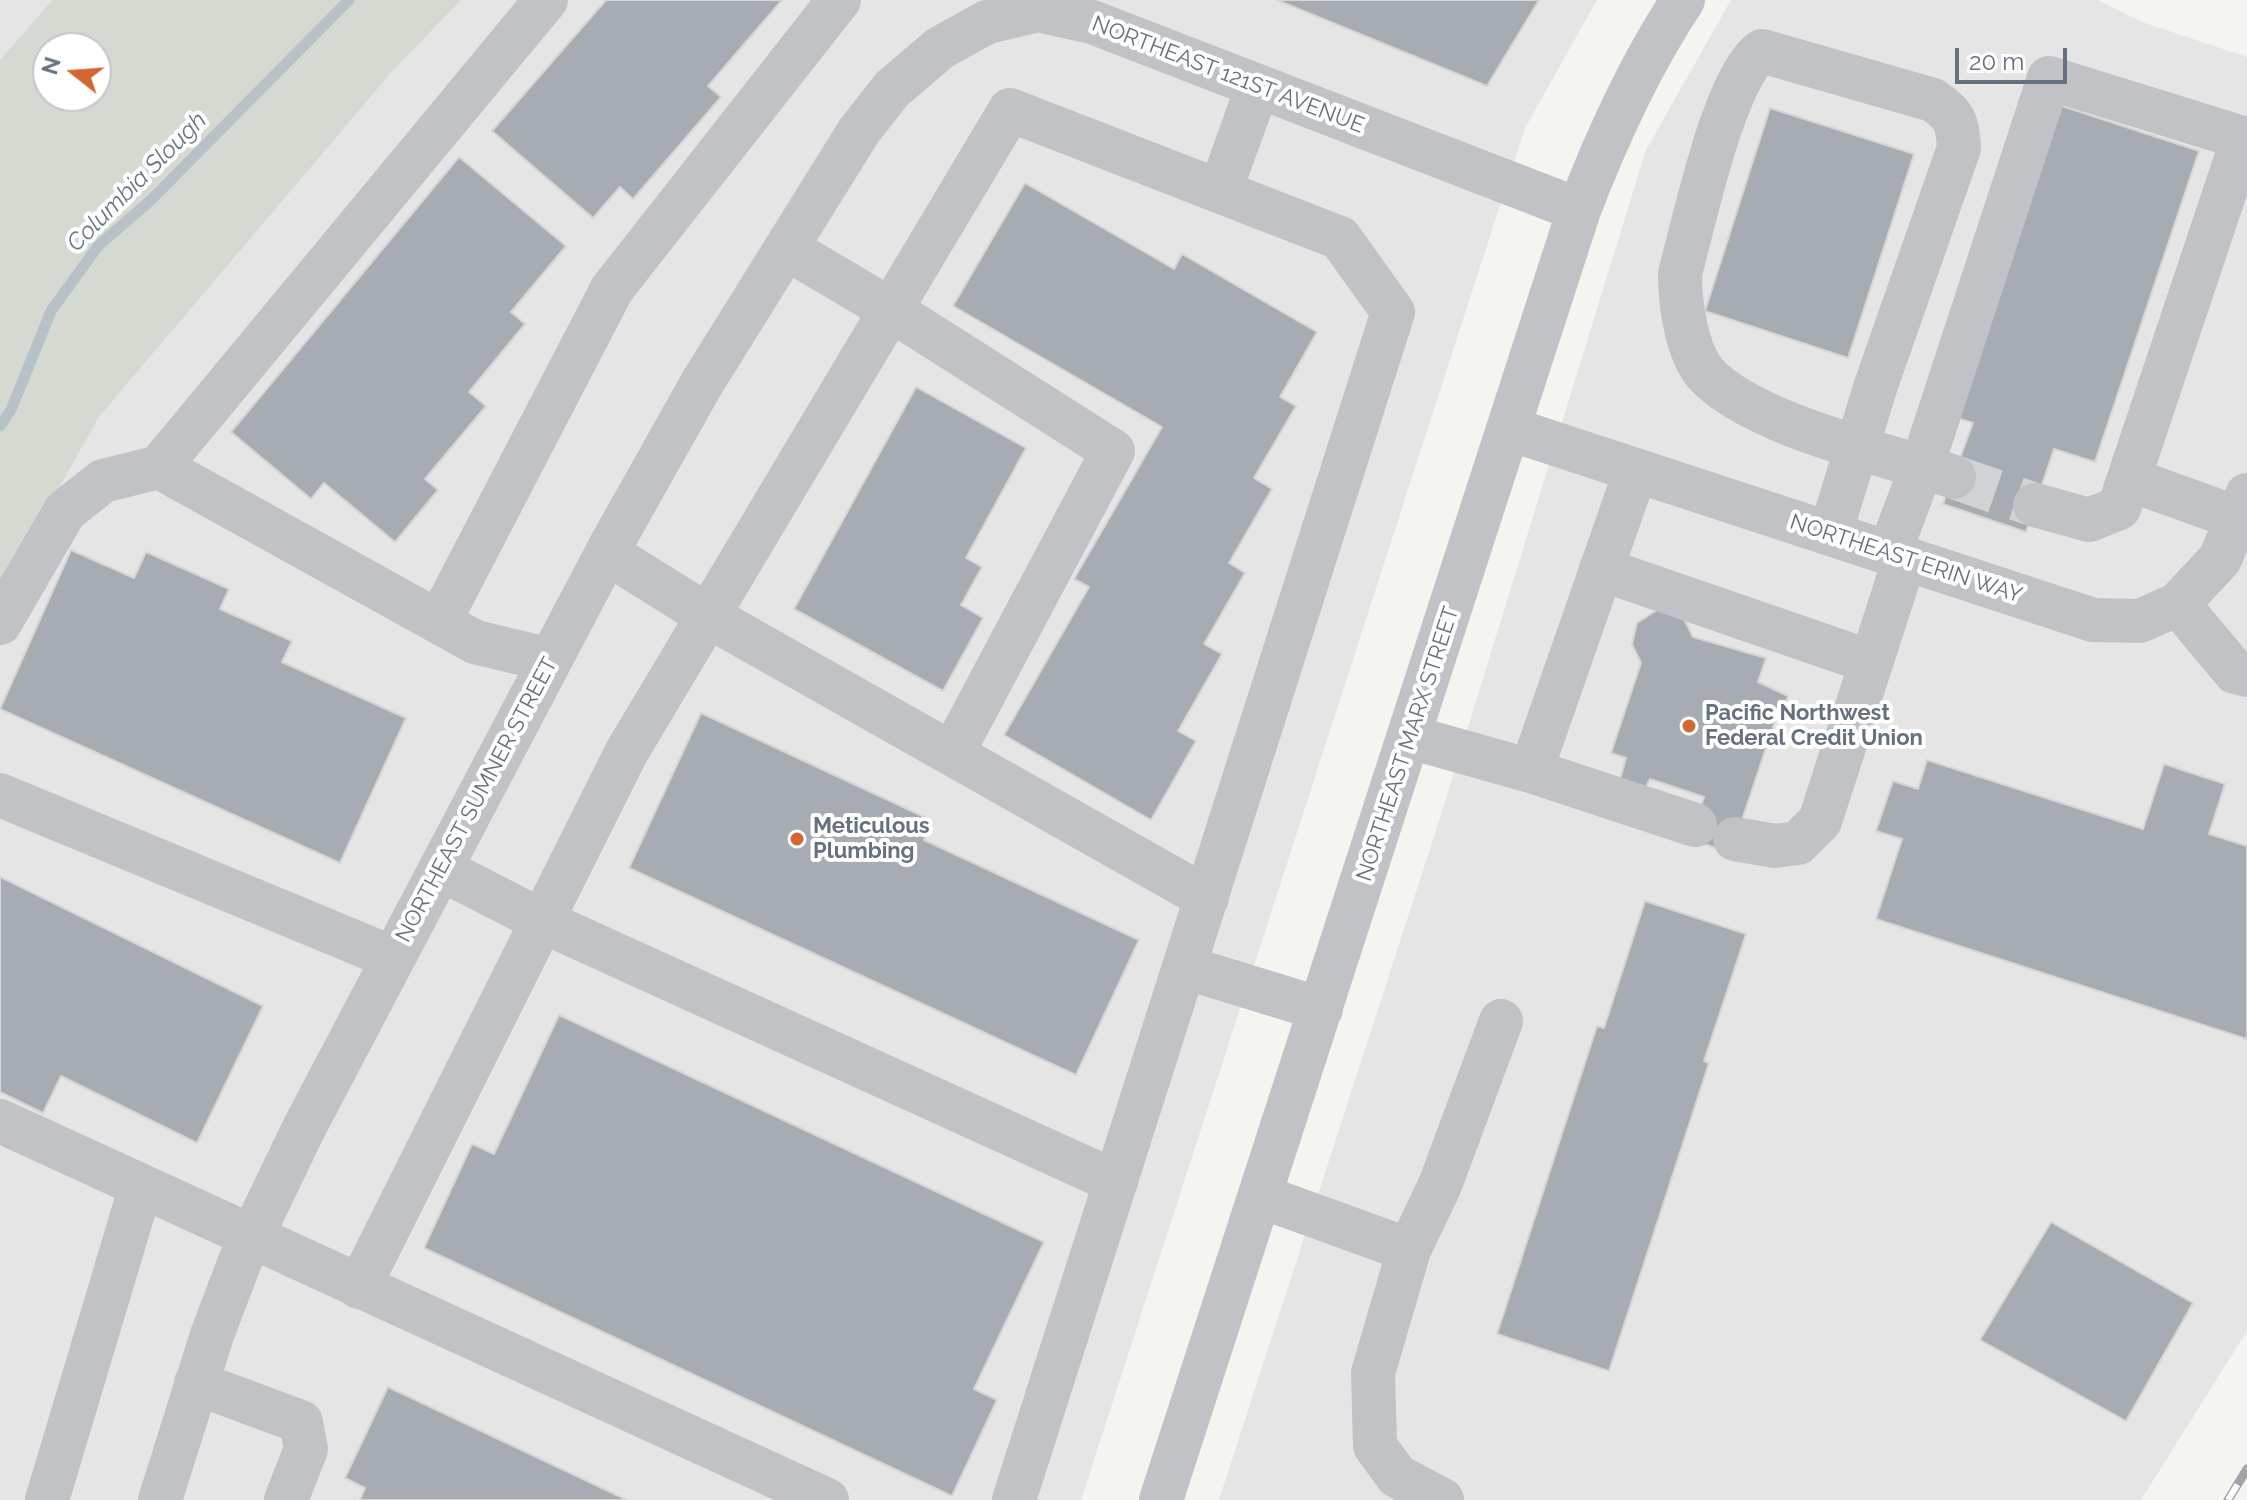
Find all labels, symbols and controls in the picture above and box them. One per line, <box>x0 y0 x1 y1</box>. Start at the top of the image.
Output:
street label: NORTHEAST 121ST AVENUE <box>1088 11 1368 139</box>
north arrow <box>32 32 112 112</box>
scale bar <box>1959 32 2071 82</box>
text: 20 m <box>1969 47 2024 76</box>
text: N <box>36 54 66 77</box>
water label: Columbia Slough <box>61 106 213 258</box>
street label: NORTHEAST ERIN WAY <box>1787 509 2025 609</box>
street label: NORTHEAST MARX STREET <box>1351 603 1465 885</box>
street label: NORTHEAST SUMNER STREET <box>391 653 563 947</box>
place label: Pacific Northwest Federal Credit Union <box>1705 700 1923 752</box>
marker: Pacific Northwest Federal Credit Union <box>1680 717 1698 735</box>
place label: Meticulous Plumbing <box>813 813 930 864</box>
marker: Meticulous Plumbing <box>788 830 806 848</box>

